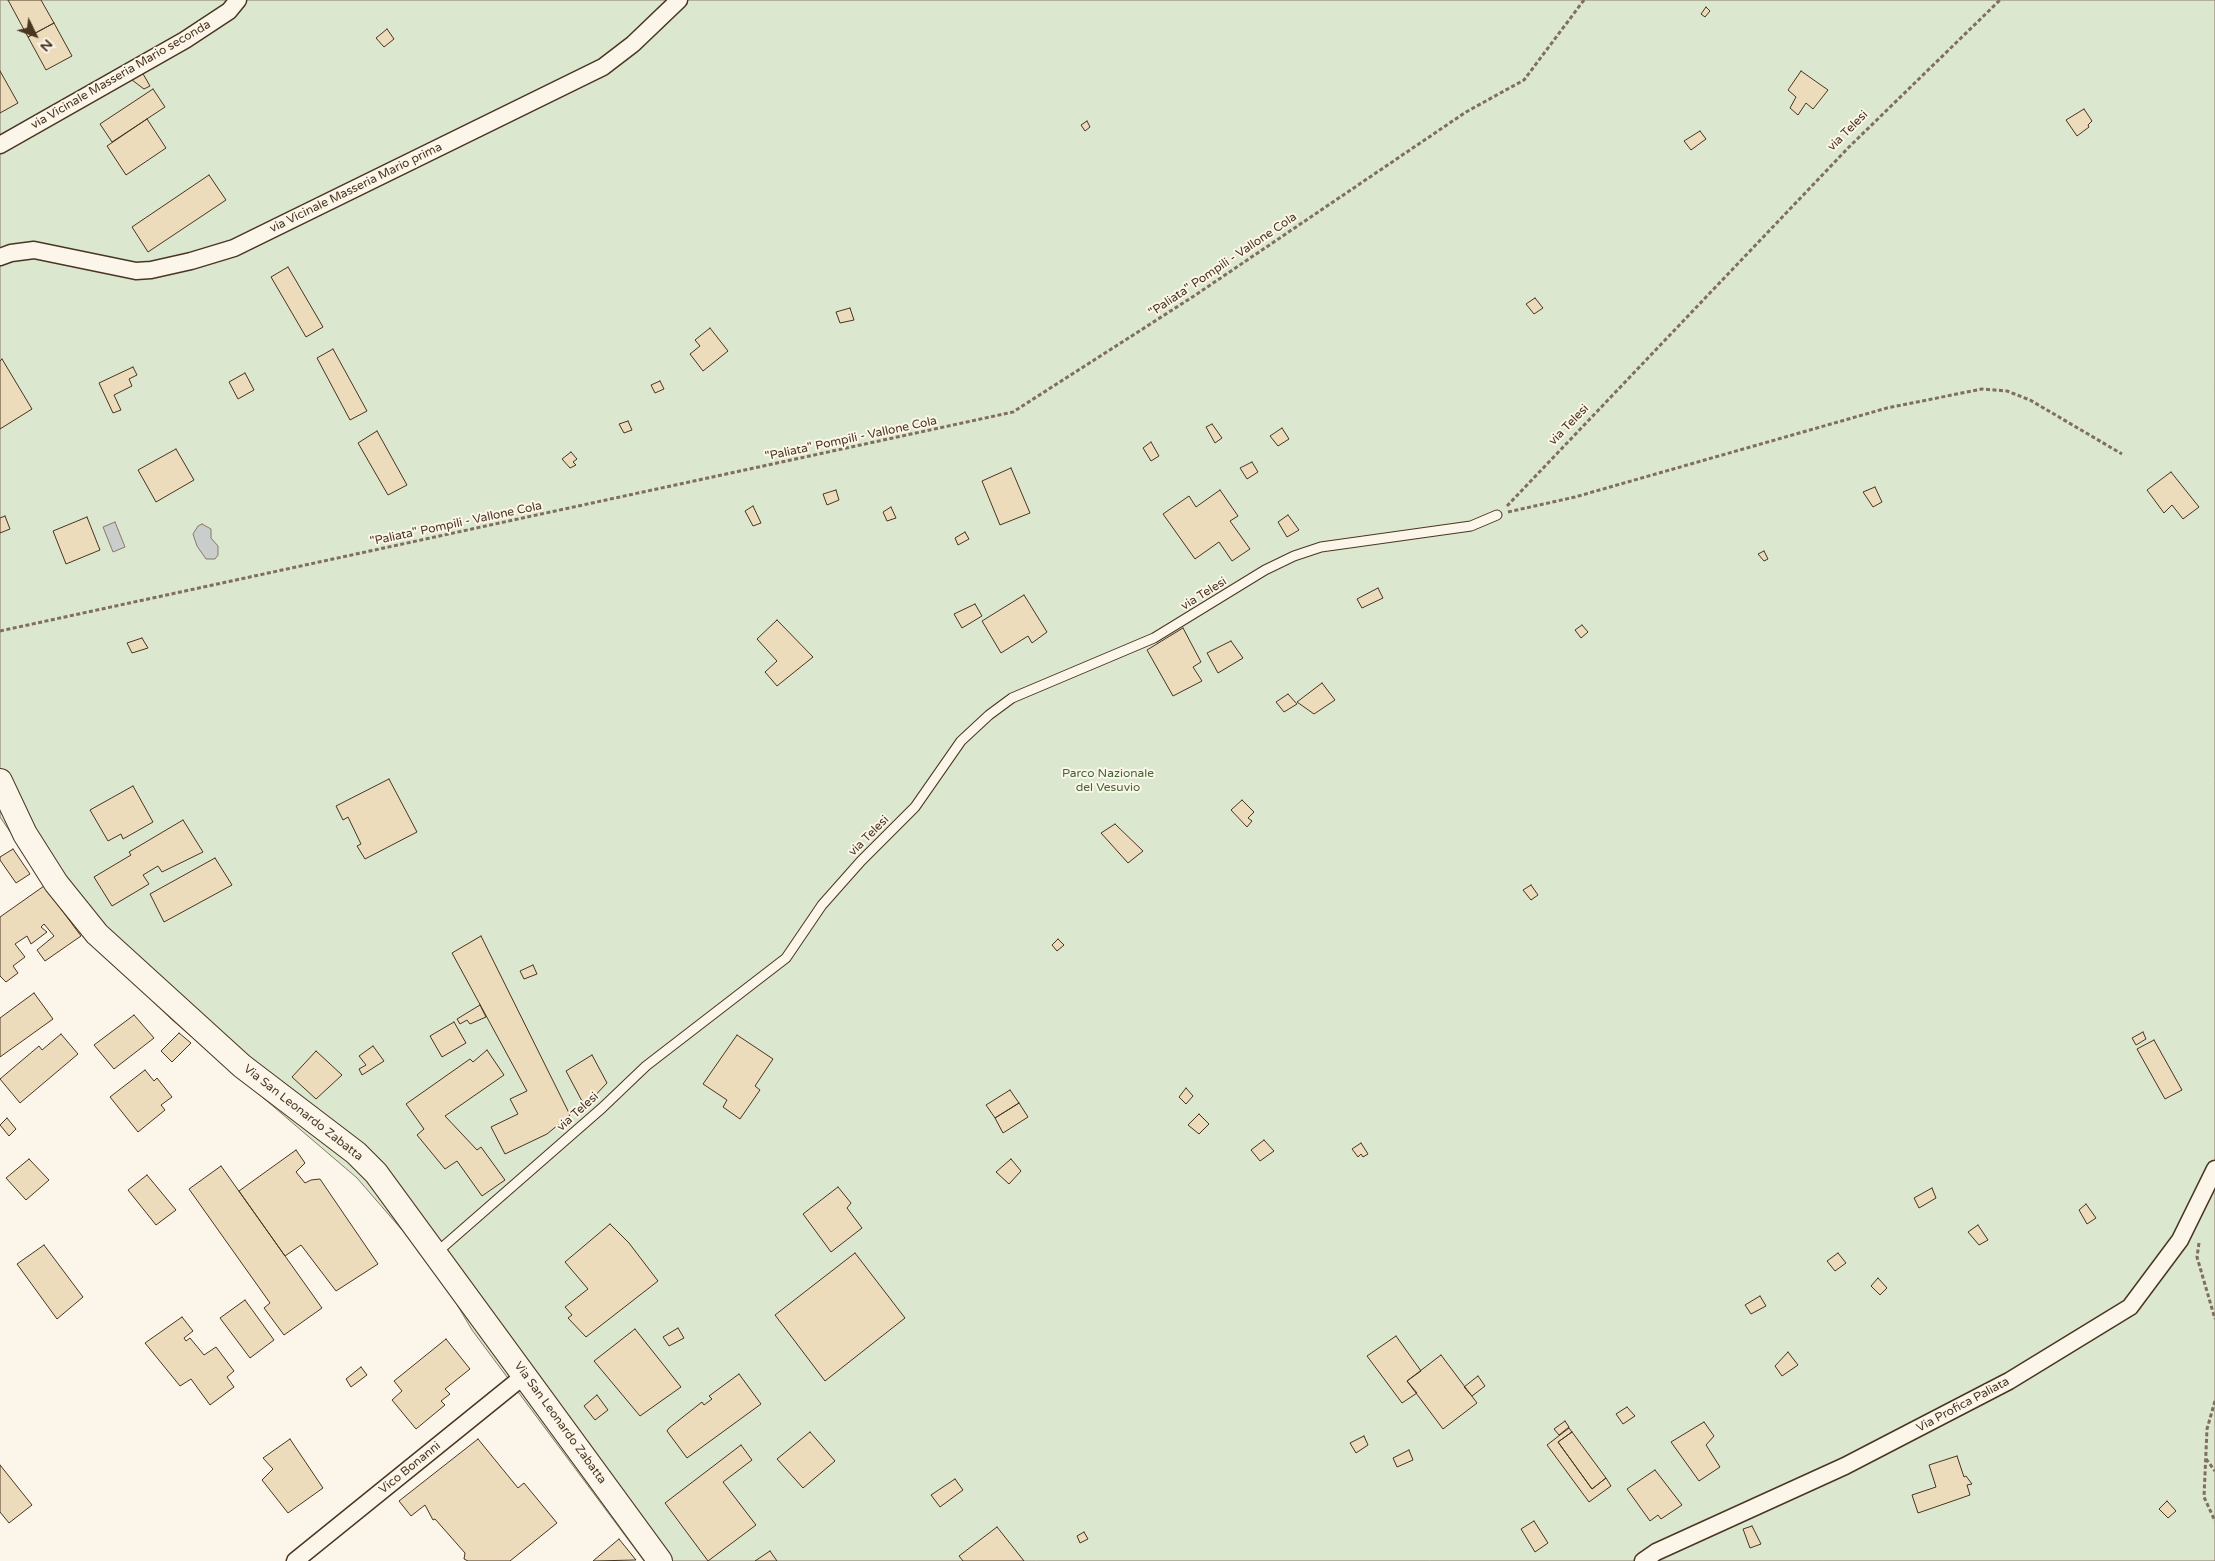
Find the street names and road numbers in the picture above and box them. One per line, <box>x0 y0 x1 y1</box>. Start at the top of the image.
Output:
street label: via Vicinale Masseria Mario seconda <box>29 18 213 132</box>
street label: via Telesi <box>1825 108 1871 154</box>
street label: via Vicinale Masseria Mario prima <box>267 140 445 236</box>
street label: "Paliata" Pompili - Vallone Cola <box>1146 210 1300 320</box>
street label: via Telesi <box>1546 402 1592 448</box>
street label: "Paliata" Pompili - Vallone Cola <box>764 414 938 464</box>
street label: "Paliata" Pompili - Vallone Cola <box>369 499 543 549</box>
street label: via Telesi <box>1179 574 1229 614</box>
street label: via Telesi <box>846 813 892 859</box>
street label: Via San Leonardo Zabatta <box>240 1062 366 1164</box>
street label: via Telesi <box>554 1090 602 1134</box>
street label: Via San Leonardo Zabatta <box>511 1359 609 1487</box>
street label: Via Profica Paliata <box>1914 1374 2012 1436</box>
street label: Vico Bonanni <box>376 1439 444 1497</box>

